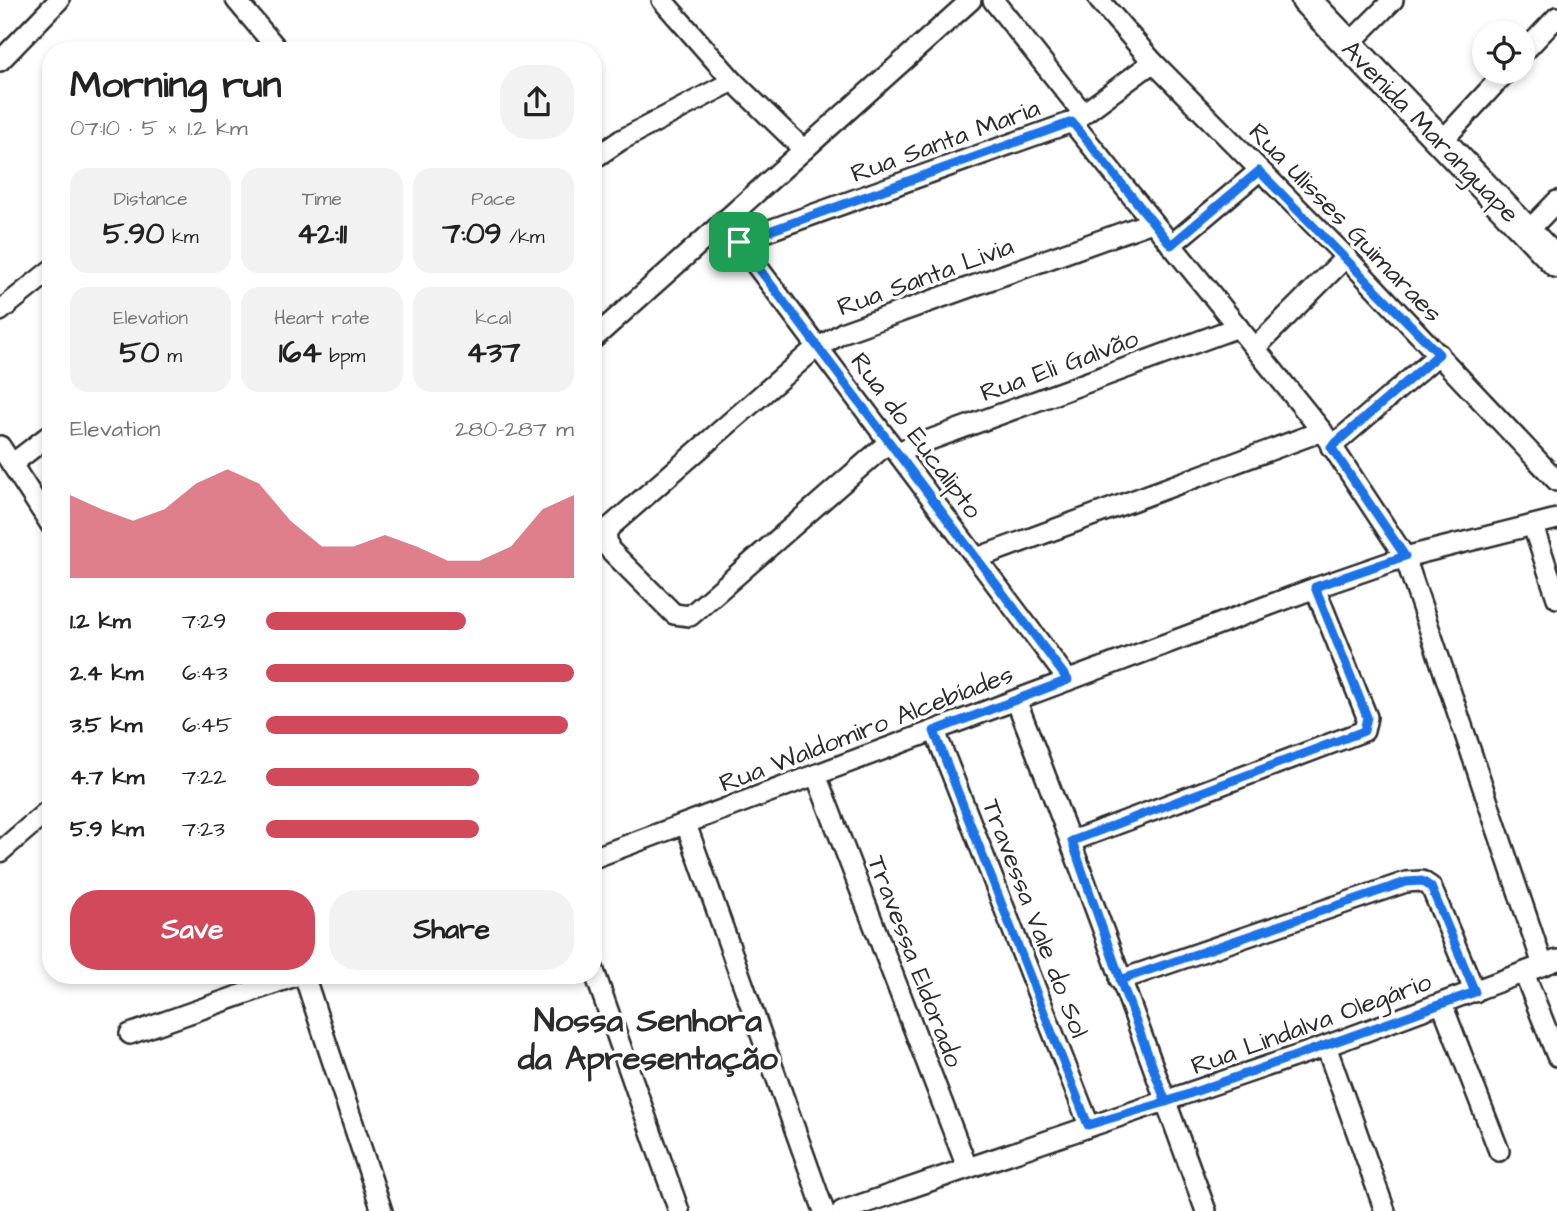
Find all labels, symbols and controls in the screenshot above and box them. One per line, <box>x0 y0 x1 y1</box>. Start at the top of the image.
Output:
map controls <box>1472 21 1535 84</box>
button: locate <box>1472 21 1535 84</box>
street label: Avenida Maranguape <box>1332 32 1527 233</box>
text: Morning run <box>70 60 282 112</box>
button: share <box>500 65 574 139</box>
street label: Rua Santa Maria <box>846 90 1045 192</box>
text: 07:10 · 5 × 1.2 km <box>70 112 248 144</box>
street label: Rua Ulisses Guimaraes <box>1240 115 1450 330</box>
text: Distance <box>114 186 188 213</box>
text: Time <box>302 186 342 213</box>
text: Pace <box>471 186 515 213</box>
pin <box>709 212 769 272</box>
text: 5.90 <box>103 213 164 255</box>
text: 42:11 <box>297 213 347 255</box>
text: 7:09 <box>442 213 502 255</box>
icon: arrive <box>720 223 758 261</box>
text: km <box>164 224 198 251</box>
text: /km <box>502 224 544 251</box>
street label: Rua Santa Livia <box>832 228 1018 325</box>
text: Elevation <box>113 305 188 332</box>
text: Heart rate <box>274 305 370 332</box>
text: kcal <box>475 305 512 332</box>
street label: Rua Eli Galvão <box>975 321 1144 411</box>
text: 50 <box>119 332 160 374</box>
text: 164 <box>279 332 322 374</box>
text: 437 <box>466 332 520 374</box>
text: m <box>160 343 182 370</box>
text: bpm <box>322 343 365 370</box>
street label: Rua do Eucalipto <box>842 345 991 526</box>
text: Elevation <box>70 413 161 445</box>
text: 280–287 m <box>455 413 574 445</box>
text: 1.2 km <box>70 605 131 637</box>
text: 7:29 <box>182 605 226 637</box>
street label: Rua Waldomiro Alcebíades <box>714 656 1019 802</box>
text: 2.4 km <box>70 657 143 689</box>
text: 6:43 <box>182 657 228 689</box>
text: 3.5 km <box>70 709 142 741</box>
text: 6:45 <box>182 709 232 741</box>
text: 4.7 km <box>70 761 144 793</box>
text: 7:22 <box>182 761 226 793</box>
street label: Travessa Vale do Sol <box>973 794 1097 1043</box>
text: 5.9 km <box>70 813 144 845</box>
text: 7:23 <box>182 813 225 845</box>
street label: Travessa Eldorado <box>858 850 972 1073</box>
button: Save <box>70 890 315 970</box>
button: Share <box>329 890 574 970</box>
street label: Rua Lindalva Olegário <box>1186 964 1437 1086</box>
district label: Nossa Senhora da Apresentação <box>517 998 778 1082</box>

